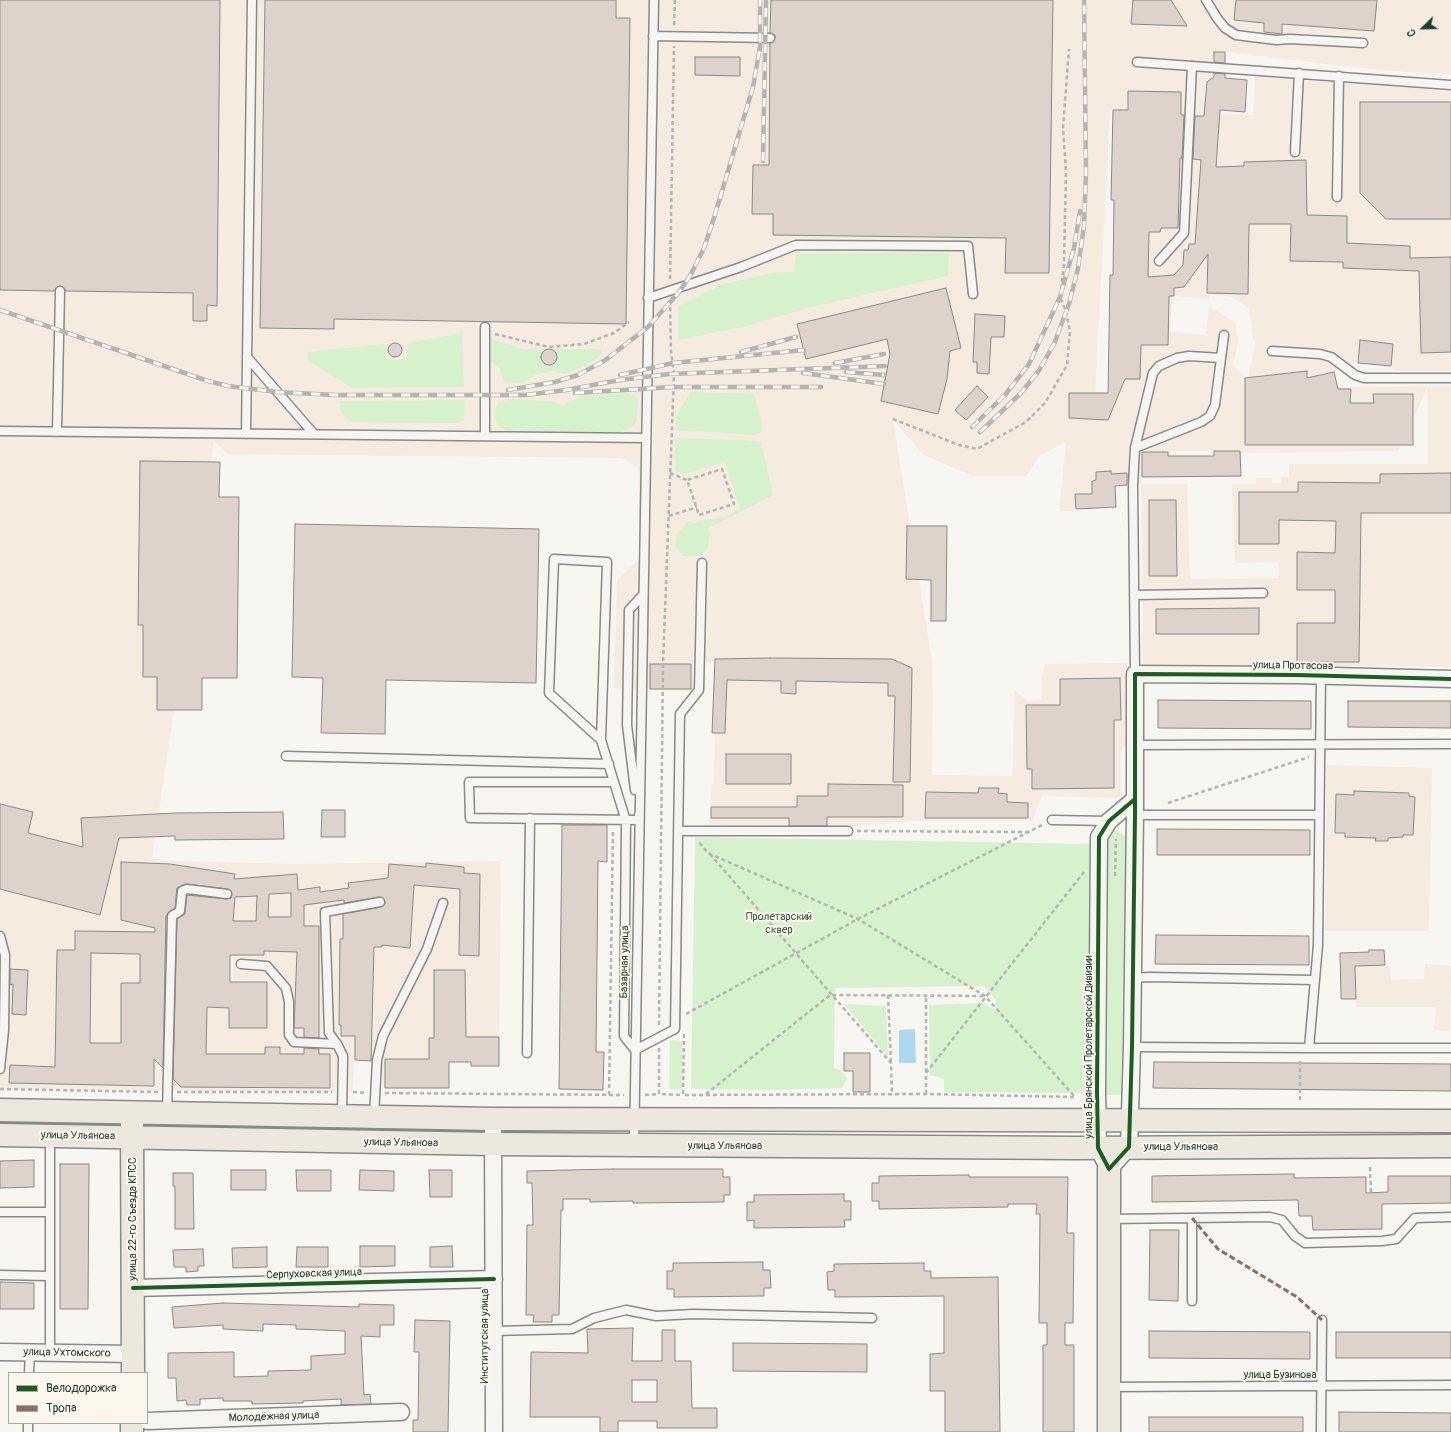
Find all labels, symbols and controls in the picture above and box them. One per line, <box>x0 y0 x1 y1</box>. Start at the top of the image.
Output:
north arrow <box>1403 8 1443 48</box>
text: С <box>1404 27 1419 39</box>
street label: улица Протасова <box>1253 659 1333 673</box>
park label: Пролетарский сквер <box>746 910 812 936</box>
street label: Базарная улица <box>618 925 632 999</box>
street label: улица Брянской Пролетарской Дивизии <box>1082 955 1096 1139</box>
street label: улица Ульянова <box>41 1129 115 1143</box>
street label: улица Ульянова <box>364 1136 438 1150</box>
street label: улица Ульянова <box>688 1139 762 1153</box>
street label: улица Ульянова <box>1144 1140 1218 1154</box>
street label: улица 22-го Съезда КПСС <box>126 1157 140 1281</box>
street label: Серпуховская улица <box>266 1266 362 1282</box>
street label: Институтская улица <box>478 1289 492 1383</box>
street label: улица Ухтомского <box>23 1346 111 1360</box>
street label: улица Бузинова <box>1243 1368 1317 1382</box>
legend <box>8 1372 148 1424</box>
text: Велодорожка <box>46 1381 117 1396</box>
text: Тропа <box>46 1401 76 1416</box>
street label: Молодёжная улица <box>228 1409 320 1425</box>

